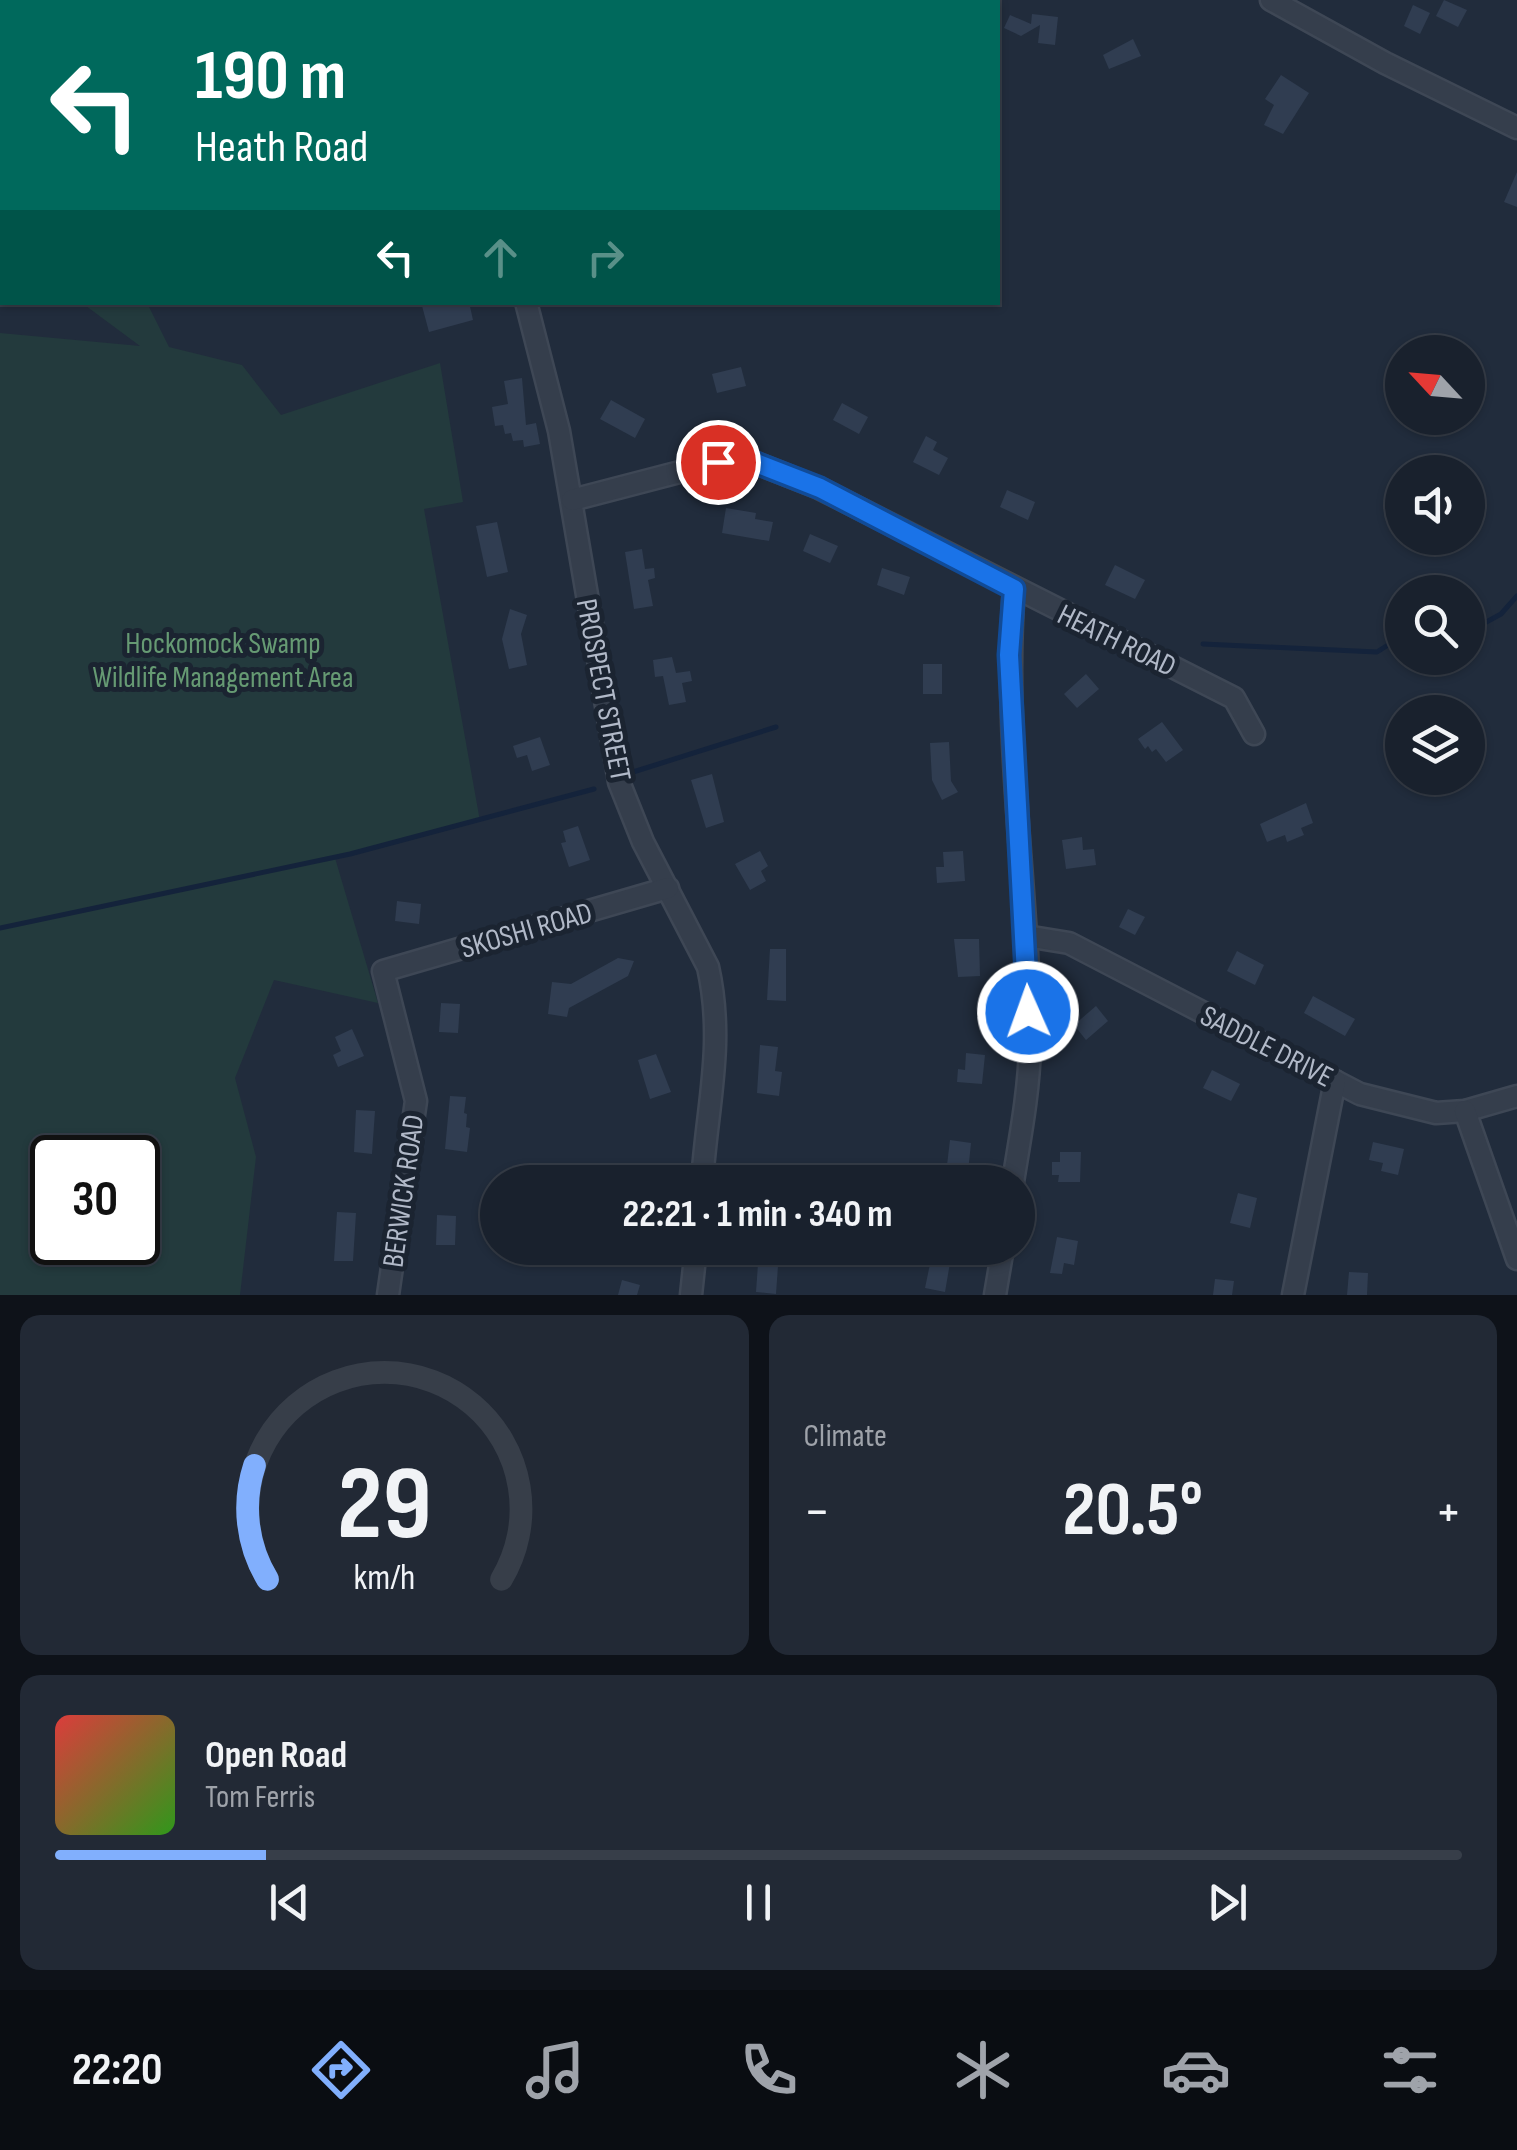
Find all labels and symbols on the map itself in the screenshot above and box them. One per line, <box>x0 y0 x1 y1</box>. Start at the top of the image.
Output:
north arrow <box>1385 335 1485 435</box>
pin <box>676 420 761 505</box>
street label: PROSPECT STREET <box>568 596 638 785</box>
street label: HEATH ROAD <box>1052 597 1182 685</box>
park label: Hockomock Swamp Wildlife Management Area <box>93 626 353 696</box>
street label: SKOSHI ROAD <box>456 895 596 967</box>
position arrow <box>976 960 1080 1064</box>
street label: SADDLE DRIVE <box>1194 998 1339 1096</box>
street label: BERWICK ROAD <box>375 1112 433 1270</box>
speed limit sign: 30 <box>30 1135 160 1265</box>

